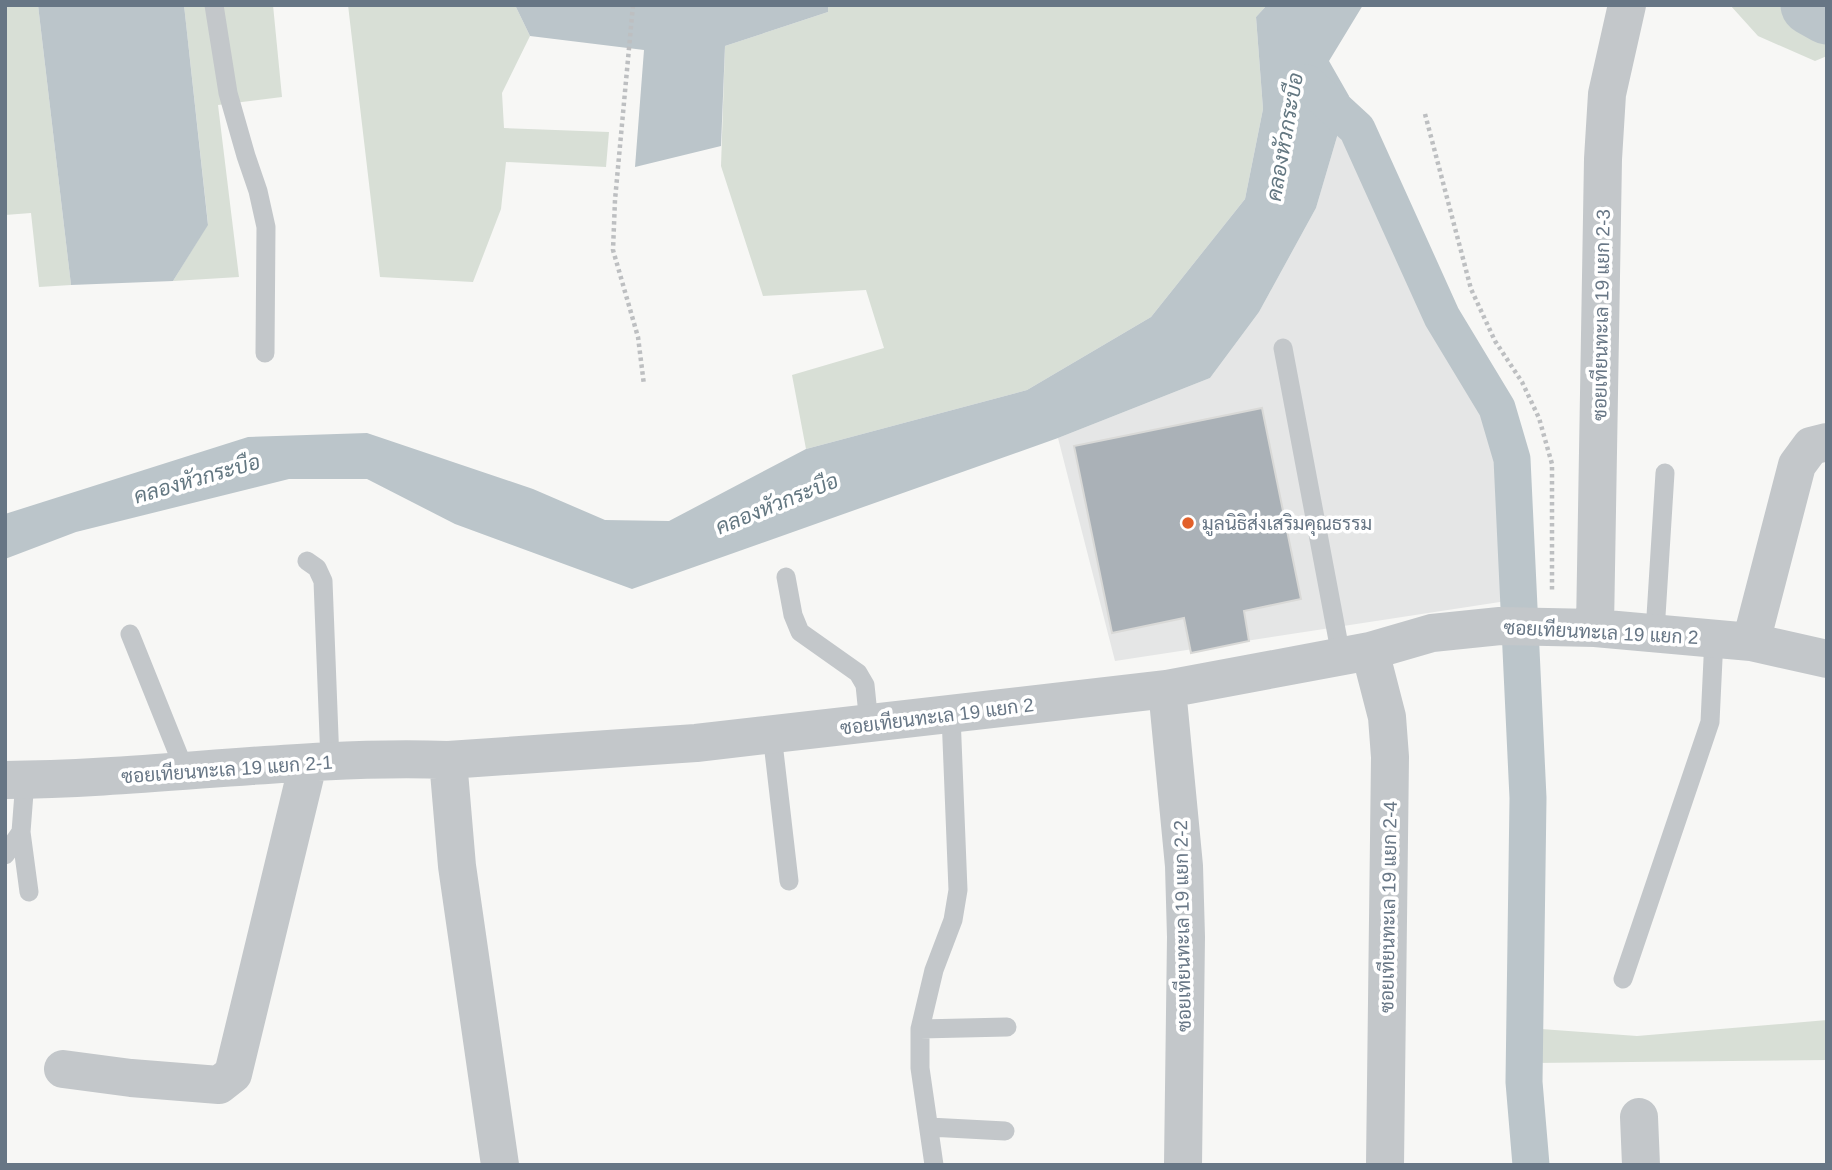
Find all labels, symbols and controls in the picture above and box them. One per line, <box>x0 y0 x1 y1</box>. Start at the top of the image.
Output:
water label: คลองหัวกระบือ <box>1261 71 1307 203</box>
street label: ซอยเทียนทะเล 19 แยก 2-3 <box>1587 209 1614 421</box>
water label: คลองหัวกระบือ <box>131 449 263 508</box>
water label: คลองหัวกระบือ <box>712 468 841 539</box>
place label: มูลนิธิส่งเสริมคุณธรรม <box>1202 512 1372 537</box>
marker: มูลนิธิส่งเสริมคุณธรรม <box>1180 515 1196 531</box>
street label: ซอยเทียนทะเล 19 แยก 2 <box>1503 615 1699 648</box>
street label: ซอยเทียนทะเล 19 แยก 2 <box>839 692 1035 739</box>
street label: ซอยเทียนทะเล 19 แยก 2-1 <box>120 750 333 787</box>
street label: ซอยเทียนทะเล 19 แยก 2-4 <box>1374 800 1401 1013</box>
street label: ซอยเทียนทะเล 19 แยก 2-2 <box>1168 820 1195 1032</box>

